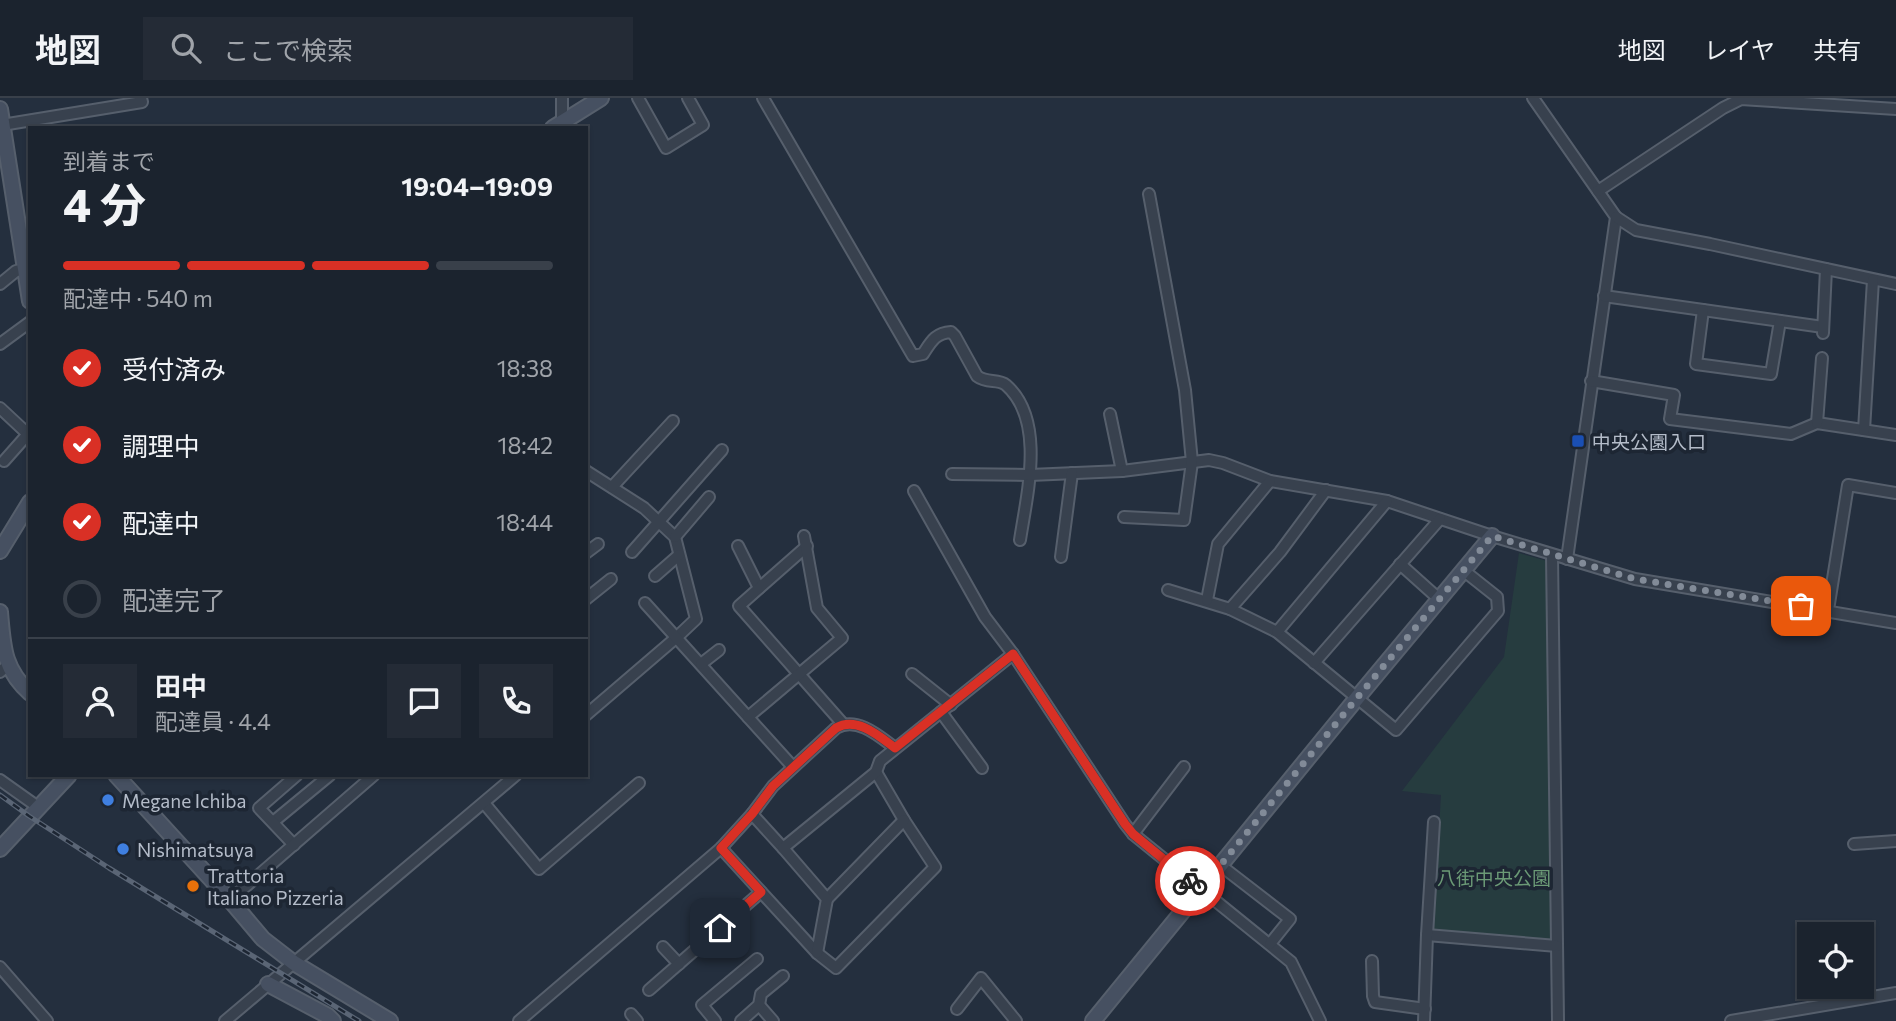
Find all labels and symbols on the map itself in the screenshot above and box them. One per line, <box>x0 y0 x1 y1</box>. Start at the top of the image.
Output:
place label: 中央公園入口 <box>1592 430 1706 453</box>
marker: 中央公園入口 <box>1570 433 1586 449</box>
pin <box>1771 576 1831 636</box>
place label: Megane Ichiba <box>122 789 246 812</box>
marker: Megane Ichiba <box>100 792 116 808</box>
place label: Nishimatsuya <box>137 838 254 861</box>
marker: Nishimatsuya <box>115 841 131 857</box>
courier <box>1155 846 1225 916</box>
place label: Trattoria Italiano Pizzeria <box>207 864 344 909</box>
park label: 八街中央公園 <box>1437 866 1551 889</box>
marker: Trattoria Italiano Pizzeria <box>185 878 201 894</box>
pin <box>690 898 750 958</box>

